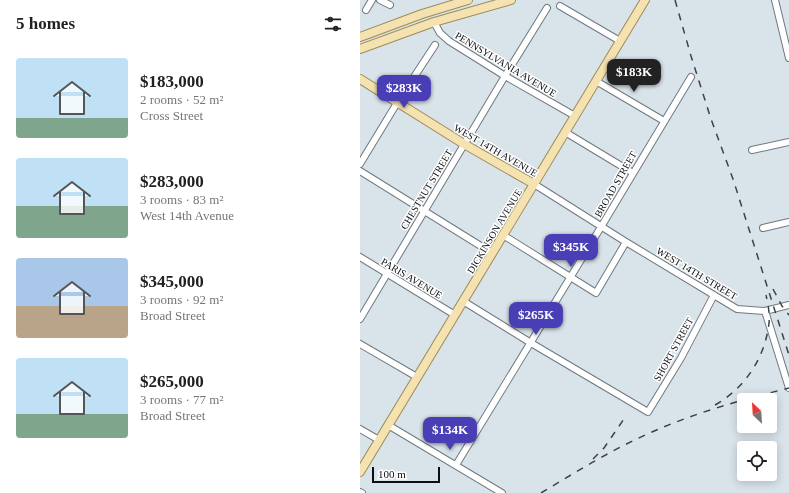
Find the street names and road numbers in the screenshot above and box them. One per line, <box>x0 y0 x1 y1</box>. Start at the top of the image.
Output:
street label: PENNSYLVANIA AVENUE <box>453 30 558 99</box>
street label: WEST 14TH AVENUE <box>452 122 539 179</box>
street label: CHESTNUT STREET <box>398 147 455 231</box>
street label: BROAD STREET <box>592 149 639 219</box>
street label: DICKINSON AVENUE <box>465 187 524 276</box>
street label: WEST 14TH STREET <box>654 245 739 302</box>
street label: PARIS AVENUE <box>379 256 444 301</box>
street label: SHORT STREET <box>651 315 696 383</box>

